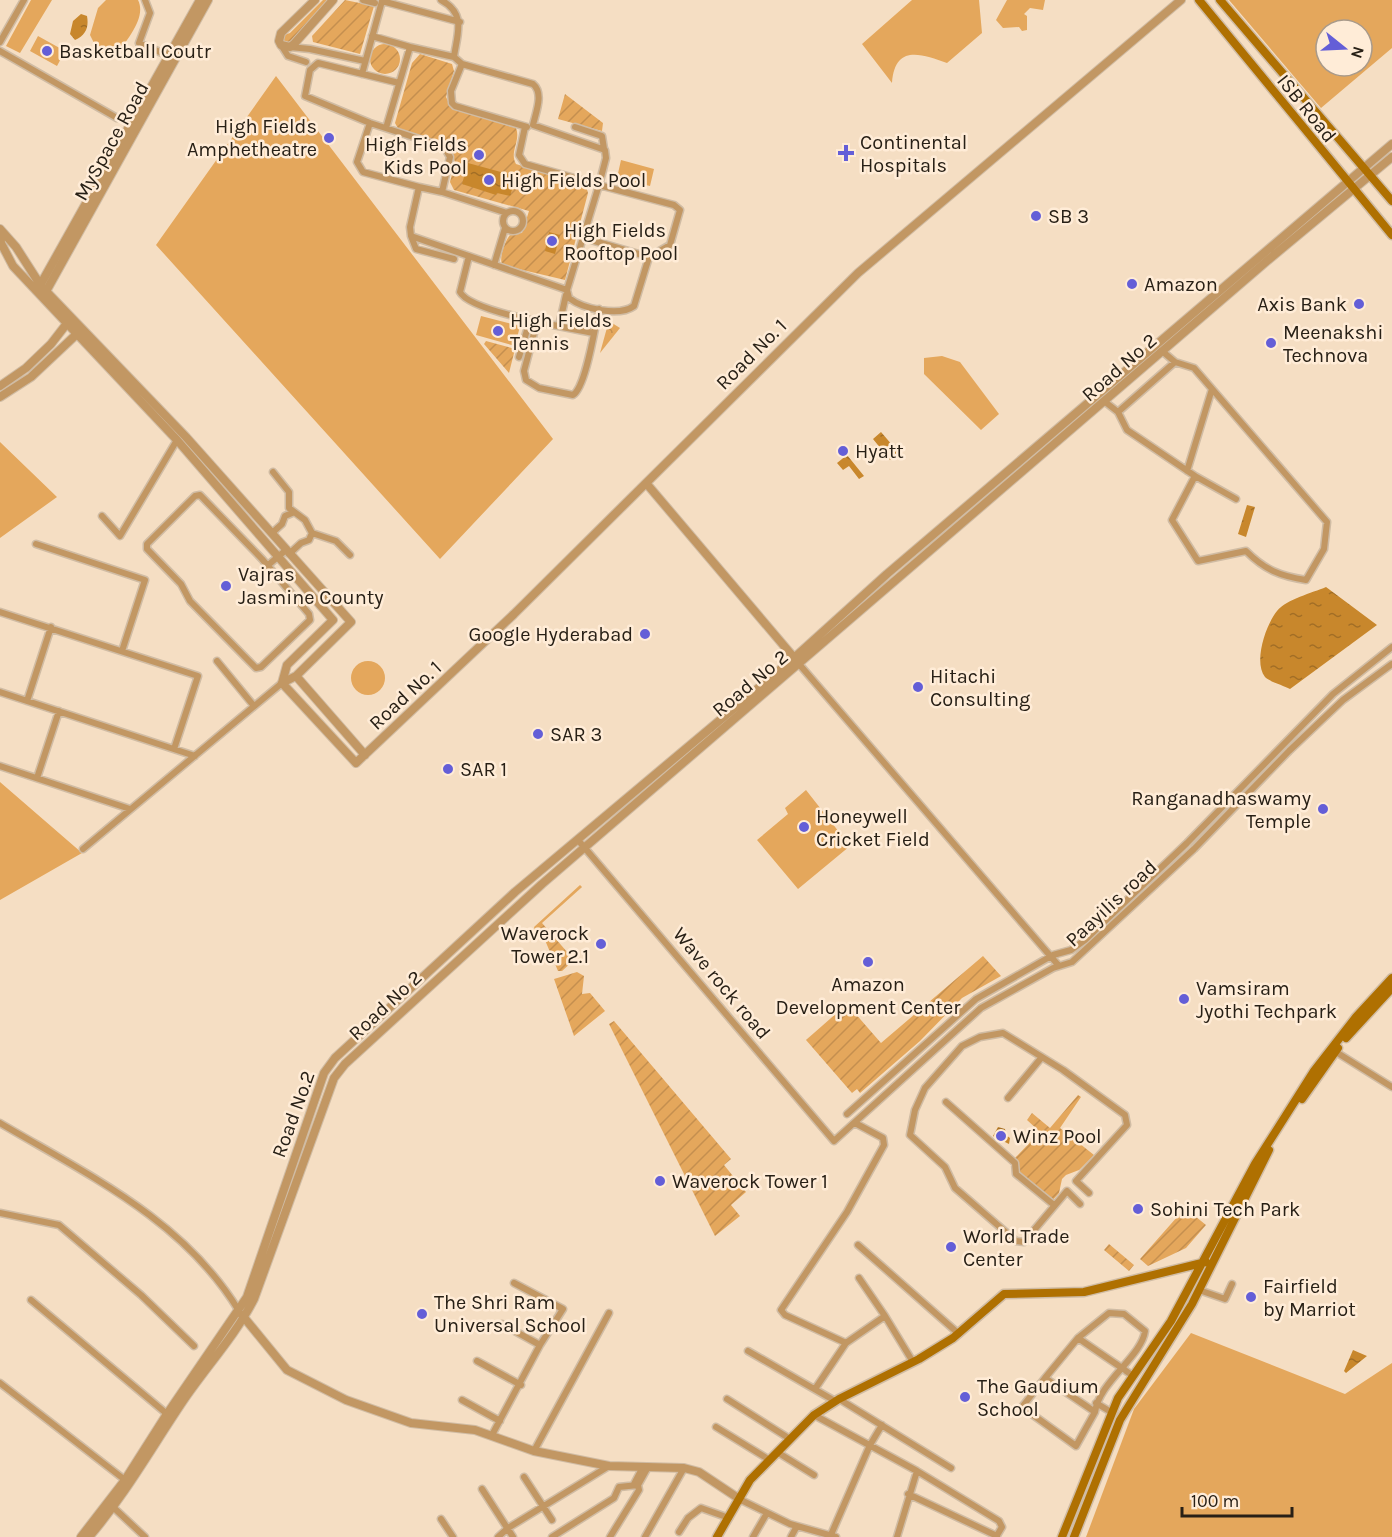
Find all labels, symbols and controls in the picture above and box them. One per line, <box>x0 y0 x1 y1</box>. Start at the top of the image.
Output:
north arrow <box>1314 18 1374 78</box>
place label: Basketball Coutr <box>59 40 212 63</box>
marker: Basketball Coutr <box>40 44 54 58</box>
text: N <box>1347 44 1369 61</box>
street label: ISB Road <box>1272 70 1341 147</box>
street label: MySpace Road <box>69 78 154 205</box>
place label: High Fields Amphetheatre <box>187 115 317 161</box>
marker: High Fields Amphetheatre <box>322 131 336 145</box>
place label: Continental Hospitals <box>860 131 967 177</box>
place label: High Fields Kids Pool <box>365 133 467 179</box>
marker: Continental Hospitals <box>837 144 855 162</box>
marker: High Fields Kids Pool <box>472 148 486 162</box>
place label: High Fields Pool <box>501 169 646 192</box>
marker: High Fields Pool <box>482 173 496 187</box>
place label: SB 3 <box>1048 205 1089 228</box>
marker: SB 3 <box>1029 209 1043 223</box>
place label: High Fields Rooftop Pool <box>564 219 678 265</box>
marker: High Fields Rooftop Pool <box>545 234 559 248</box>
place label: Amazon <box>1144 273 1218 296</box>
marker: Amazon <box>1125 277 1139 291</box>
place label: Axis Bank <box>1257 293 1347 316</box>
marker: Axis Bank <box>1352 297 1366 311</box>
place label: High Fields Tennis <box>510 309 612 355</box>
street label: Road No. 1 <box>711 314 791 394</box>
place label: Meenakshi Technova <box>1283 321 1383 367</box>
marker: High Fields Tennis <box>491 324 505 338</box>
street label: Road No 2 <box>1077 329 1161 406</box>
marker: Meenakshi Technova <box>1264 336 1278 350</box>
place label: Hyatt <box>855 440 904 463</box>
marker: Hyatt <box>836 444 850 458</box>
place label: Vajras Jasmine County <box>238 563 384 609</box>
marker: Vajras Jasmine County <box>219 579 233 593</box>
place label: Google Hyderabad <box>469 623 633 646</box>
marker: Google Hyderabad <box>638 627 652 641</box>
street label: Road No 2 <box>708 645 793 722</box>
street label: Road No. 1 <box>364 656 446 735</box>
place label: Hitachi Consulting <box>930 665 1030 711</box>
marker: Hitachi Consulting <box>911 680 925 694</box>
place label: SAR 3 <box>550 723 602 746</box>
marker: SAR 3 <box>531 727 545 741</box>
place label: SAR 1 <box>460 758 507 781</box>
marker: SAR 1 <box>441 762 455 776</box>
place label: Ranganadhaswamy Temple <box>1131 787 1311 833</box>
marker: Ranganadhaswamy Temple <box>1316 802 1330 816</box>
place label: Honeywell Cricket Field <box>816 805 930 851</box>
marker: Honeywell Cricket Field <box>797 820 811 834</box>
street label: Paayilis road <box>1061 855 1162 951</box>
place label: Waverock Tower 2.1 <box>501 922 589 968</box>
street label: Wave rock road <box>668 923 775 1044</box>
marker: Waverock Tower 2.1 <box>594 937 608 951</box>
marker: Amazon Development Center <box>861 955 875 969</box>
street label: Road No 2 <box>344 966 427 1045</box>
place label: Amazon Development Center <box>776 973 961 1019</box>
place label: Vamsiram Jyothi Techpark <box>1196 977 1337 1023</box>
marker: Vamsiram Jyothi Techpark <box>1177 992 1191 1006</box>
street label: Road No.2 <box>267 1068 320 1161</box>
place label: Winz Pool <box>1013 1125 1102 1148</box>
marker: Winz Pool <box>994 1129 1008 1143</box>
place label: Waverock Tower 1 <box>672 1170 828 1193</box>
marker: Waverock Tower 1 <box>653 1174 667 1188</box>
place label: Sohini Tech Park <box>1150 1198 1300 1221</box>
marker: Sohini Tech Park <box>1131 1202 1145 1216</box>
place label: World Trade Center <box>963 1225 1070 1271</box>
marker: World Trade Center <box>944 1240 958 1254</box>
place label: Fairfield by Marriot <box>1263 1275 1356 1321</box>
marker: Fairfield by Marriot <box>1244 1290 1258 1304</box>
place label: The Shri Ram Universal School <box>434 1291 586 1337</box>
marker: The Shri Ram Universal School <box>415 1307 429 1321</box>
place label: The Gaudium School <box>977 1375 1099 1421</box>
marker: The Gaudium School <box>958 1390 972 1404</box>
scale bar <box>1182 1480 1292 1518</box>
text: 100 m <box>1191 1490 1239 1512</box>

